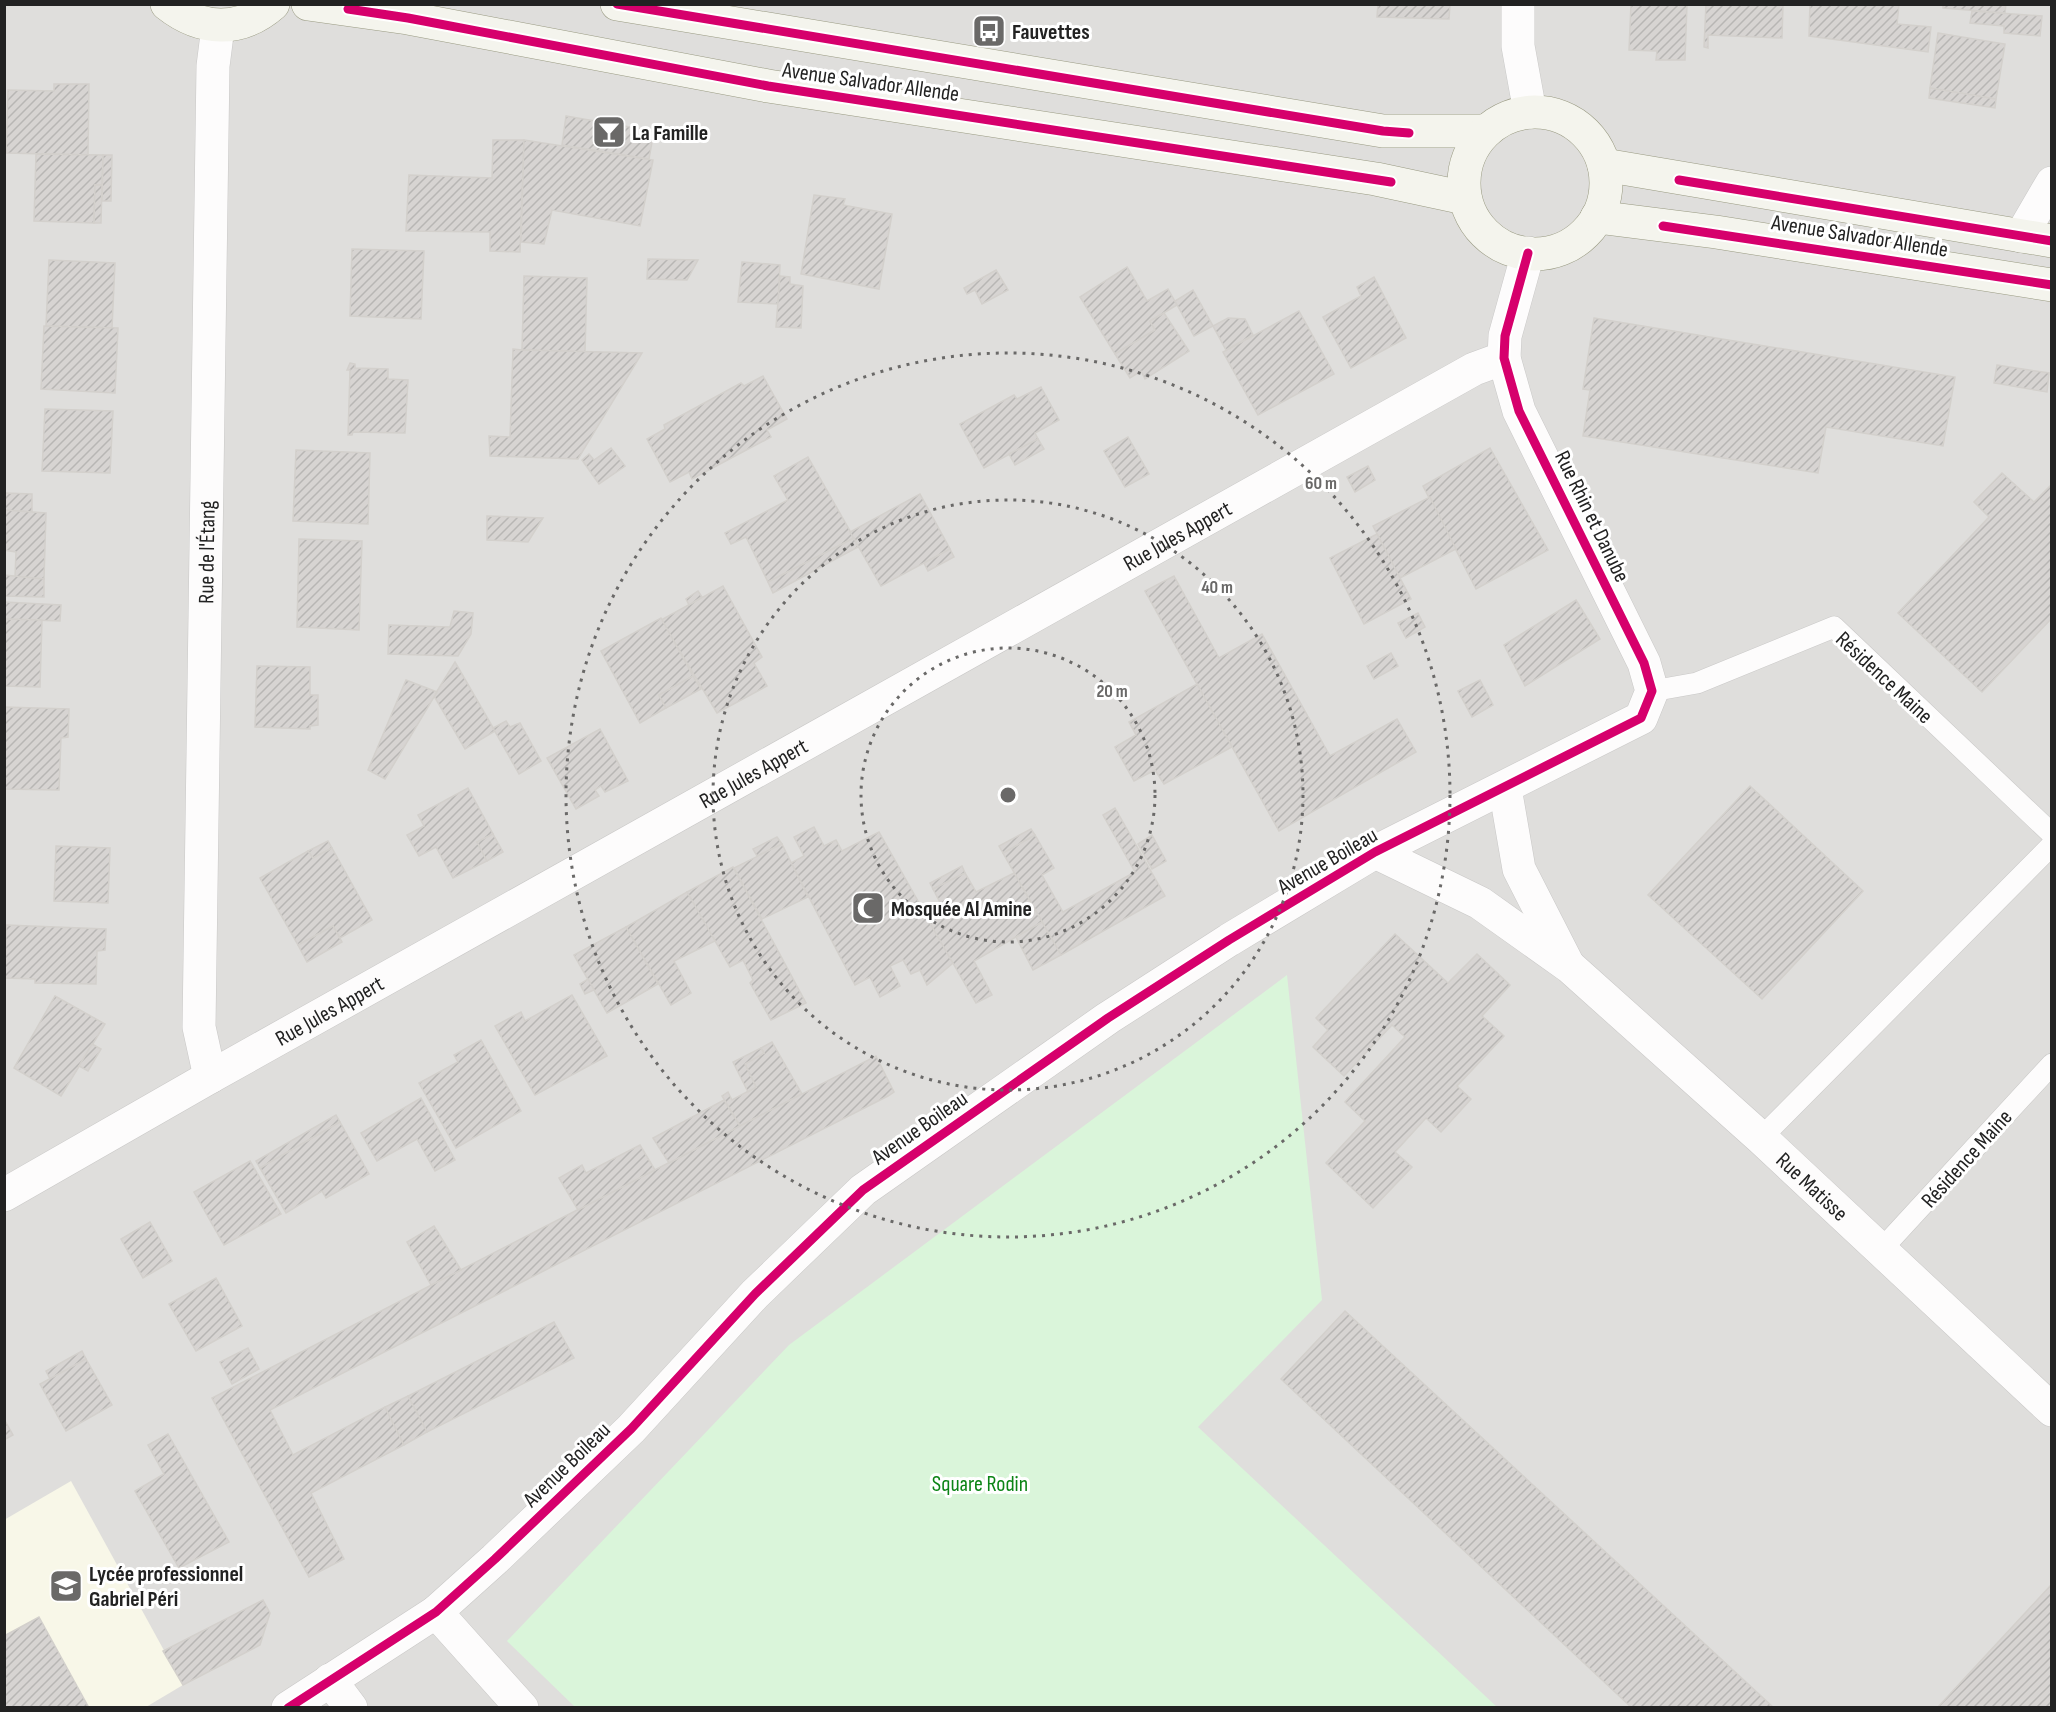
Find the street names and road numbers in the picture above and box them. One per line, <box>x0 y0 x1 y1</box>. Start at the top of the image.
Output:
street label: Avenue Salvador Allende <box>780 57 961 108</box>
street label: Avenue Salvador Allende <box>1769 209 1950 264</box>
street label: Rue Rhin et Danube <box>1548 446 1635 587</box>
street label: Rue Jules Appert <box>1119 495 1237 578</box>
street label: Rue de l'Étang <box>193 500 222 604</box>
street label: Résidence Maine <box>1830 626 1938 730</box>
street label: Rue Jules Appert <box>695 733 813 815</box>
street label: Avenue Boileau <box>1272 822 1383 901</box>
street label: Rue Jules Appert <box>271 970 389 1053</box>
street label: Avenue Boileau <box>866 1085 973 1172</box>
street label: Résidence Maine <box>1916 1104 2018 1214</box>
street label: Rue Matisse <box>1770 1147 1853 1227</box>
street label: Avenue Boileau <box>517 1417 616 1514</box>

